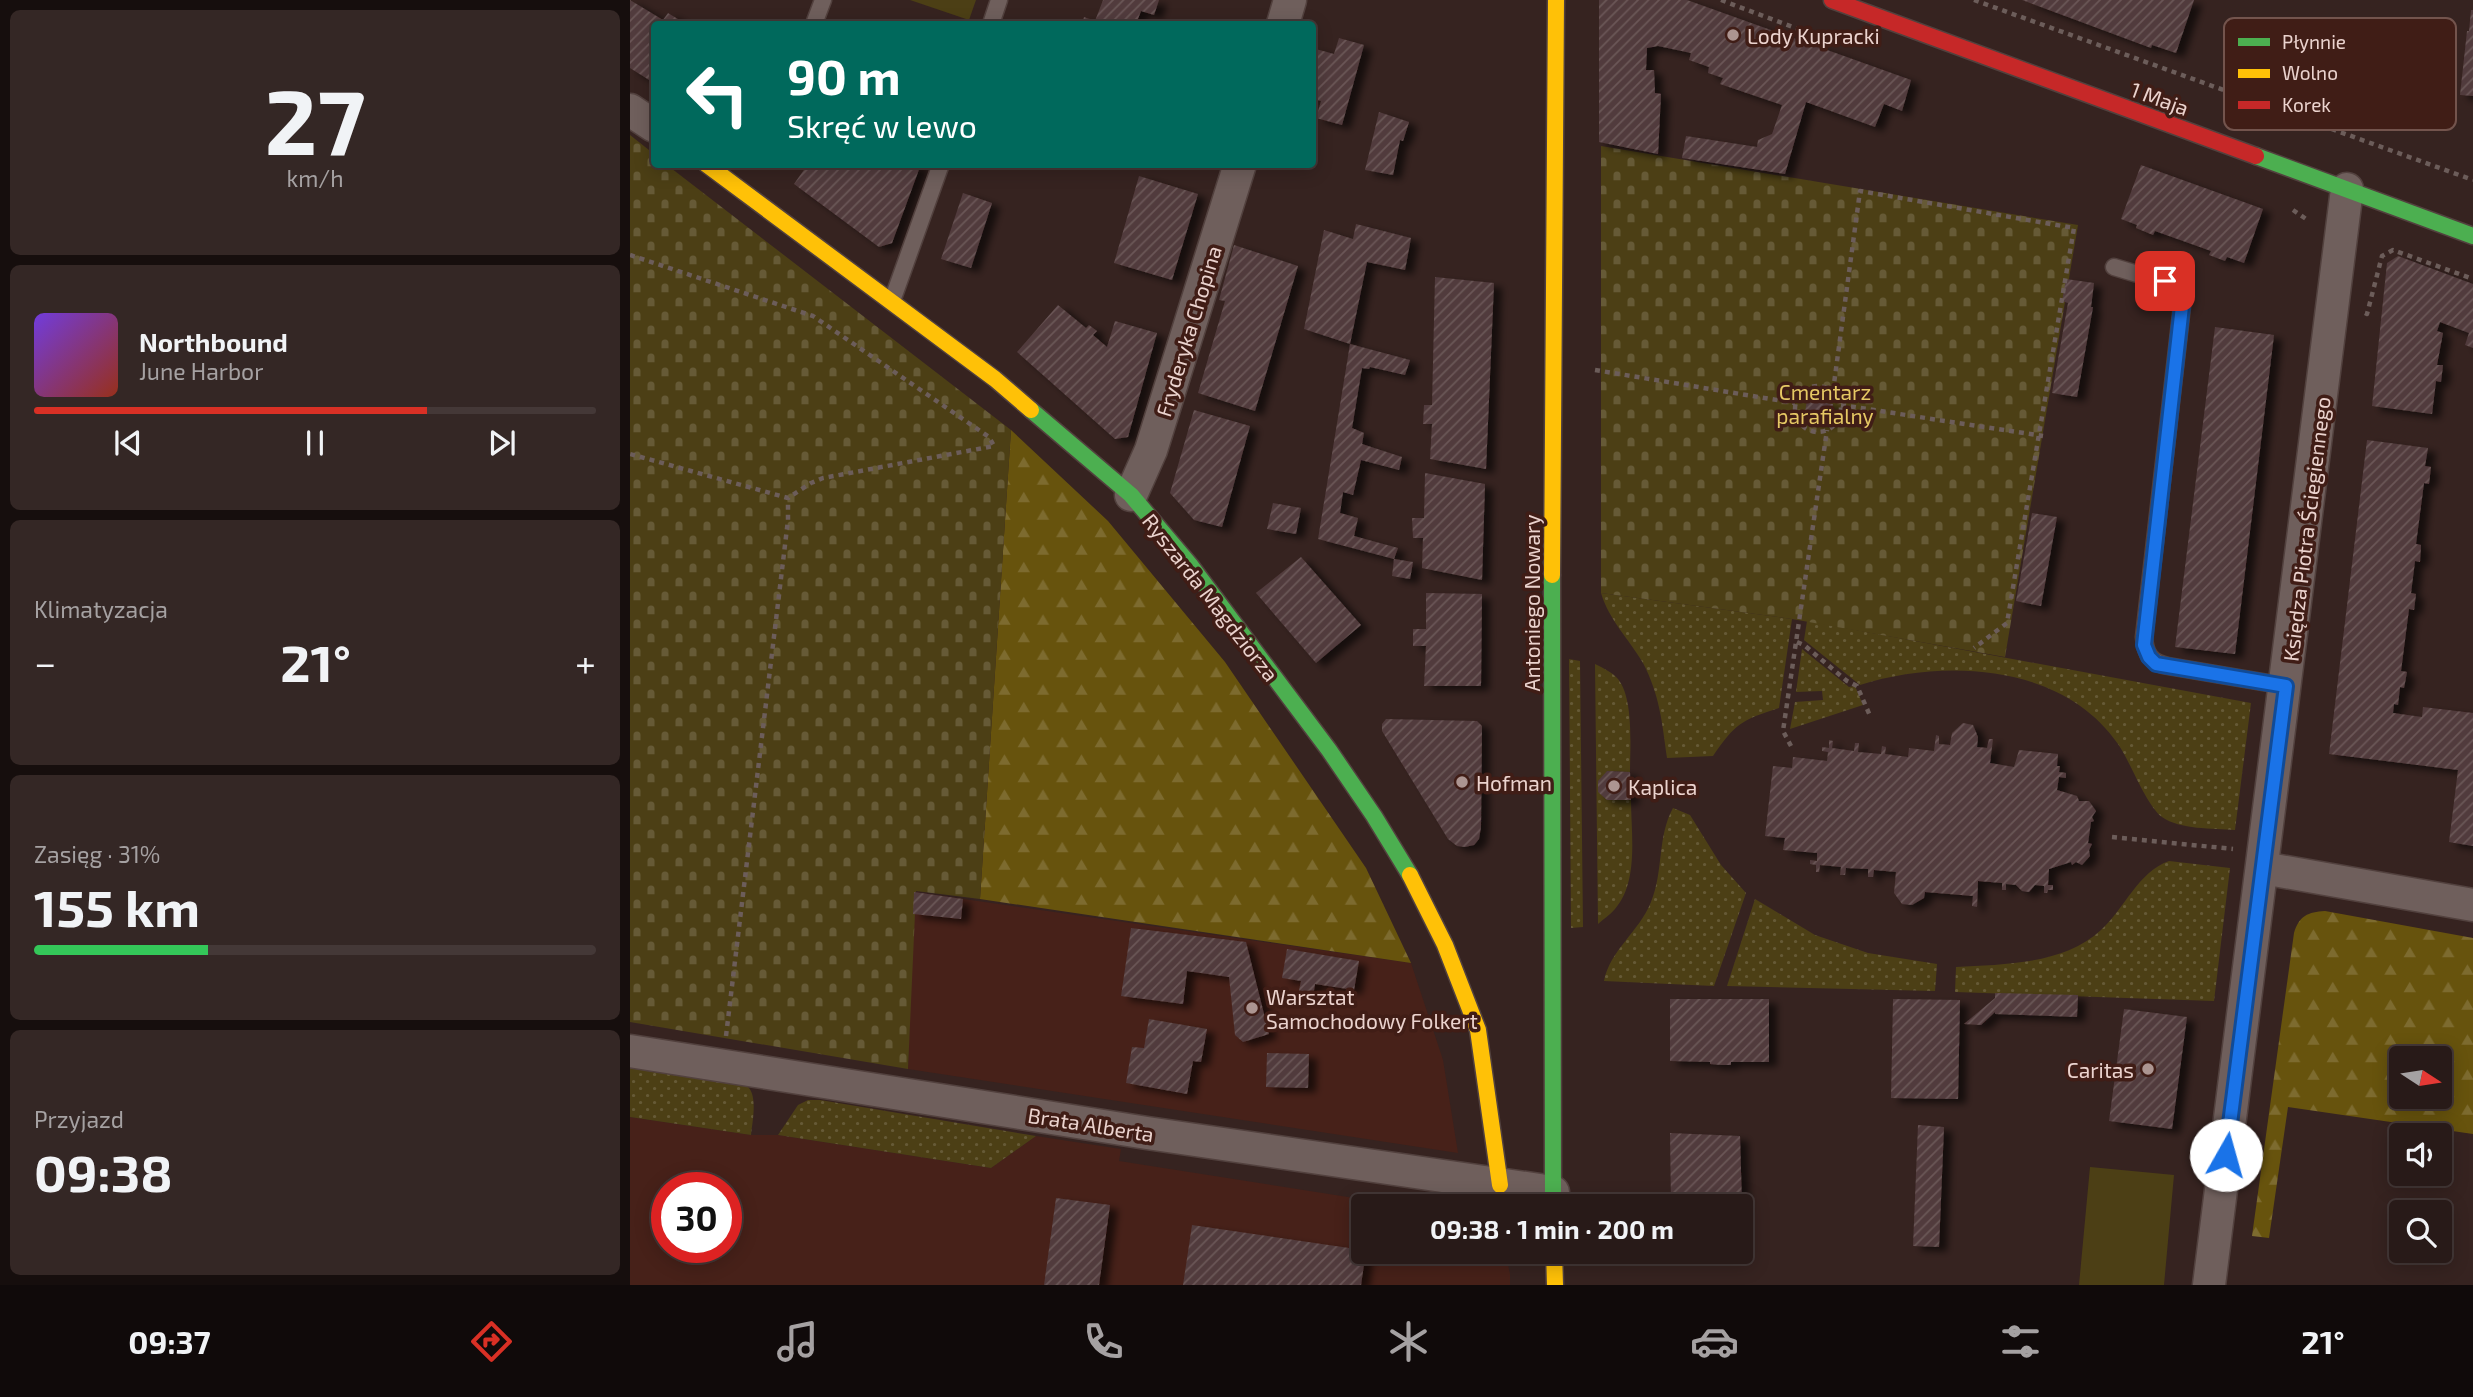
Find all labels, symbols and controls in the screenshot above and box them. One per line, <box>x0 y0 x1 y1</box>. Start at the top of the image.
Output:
legend <box>2224 18 2456 130</box>
place label: Lody Kupracki <box>1747 23 1880 48</box>
marker: Lody Kupracki <box>1725 27 1741 43</box>
text: Płynnie <box>2282 30 2346 53</box>
text: 90 m <box>787 46 901 105</box>
icon: left <box>672 49 763 140</box>
text: Wolno <box>2282 61 2338 84</box>
text: 27 <box>265 64 365 173</box>
street label: 1 Maja <box>2127 76 2192 121</box>
text: Korek <box>2282 93 2331 116</box>
text: Skręć w lewo <box>787 106 977 144</box>
text: km/h <box>286 164 344 192</box>
street label: Fryderyka Chopina <box>1150 243 1226 419</box>
pin <box>2135 251 2195 311</box>
icon: arrive <box>2146 262 2184 300</box>
text: Northbound <box>139 326 288 357</box>
text: June Harbor <box>139 357 263 385</box>
park label: Cmentarz parafialny <box>1776 379 1874 428</box>
street label: Księdza Piotra Ściegiennego <box>2277 395 2335 663</box>
icon: previous <box>109 424 147 462</box>
icon: pause <box>296 424 334 462</box>
icon: next <box>483 424 521 462</box>
street label: Ryszarda Magdziorza <box>1138 508 1284 686</box>
street label: Antoniego Nowary <box>1519 514 1544 692</box>
text: Klimatyzacja <box>34 595 168 623</box>
text: 21° <box>280 630 351 692</box>
text: − <box>34 639 56 685</box>
text: + <box>575 639 596 685</box>
place label: Hofman <box>1476 770 1552 795</box>
marker: Hofman <box>1454 774 1470 790</box>
place label: Kaplica <box>1628 774 1697 799</box>
marker: Kaplica <box>1606 778 1622 794</box>
text: Zasięg · 31% <box>34 840 160 868</box>
text: 155 km <box>34 875 200 937</box>
place label: Warsztat Samochodowy Folkert <box>1266 984 1478 1033</box>
marker: Warsztat Samochodowy Folkert <box>1244 1000 1260 1016</box>
north arrow <box>2389 1046 2452 1110</box>
map controls <box>2389 1046 2452 1263</box>
place label: Caritas <box>2067 1057 2134 1082</box>
marker: Caritas <box>2140 1061 2156 1077</box>
street label: Brata Alberta <box>1026 1102 1156 1146</box>
text: Przyjazd <box>34 1105 124 1133</box>
position arrow <box>2189 1118 2263 1192</box>
button: sound <box>2389 1123 2452 1186</box>
text: 09:38 <box>34 1140 173 1202</box>
speed limit sign: 30 <box>651 1172 742 1263</box>
button: search <box>2389 1200 2452 1263</box>
text: 09:38 · 1 min · 200 m <box>1430 1213 1674 1244</box>
icon: directions <box>467 1317 516 1366</box>
icon: music <box>773 1317 822 1366</box>
icon: phone <box>1079 1317 1128 1366</box>
icon: climate <box>1384 1317 1433 1366</box>
icon: car <box>1690 1317 1739 1366</box>
icon: filters <box>1996 1317 2045 1366</box>
text: 09:37 <box>128 1322 211 1360</box>
text: 21° <box>2301 1322 2345 1360</box>

